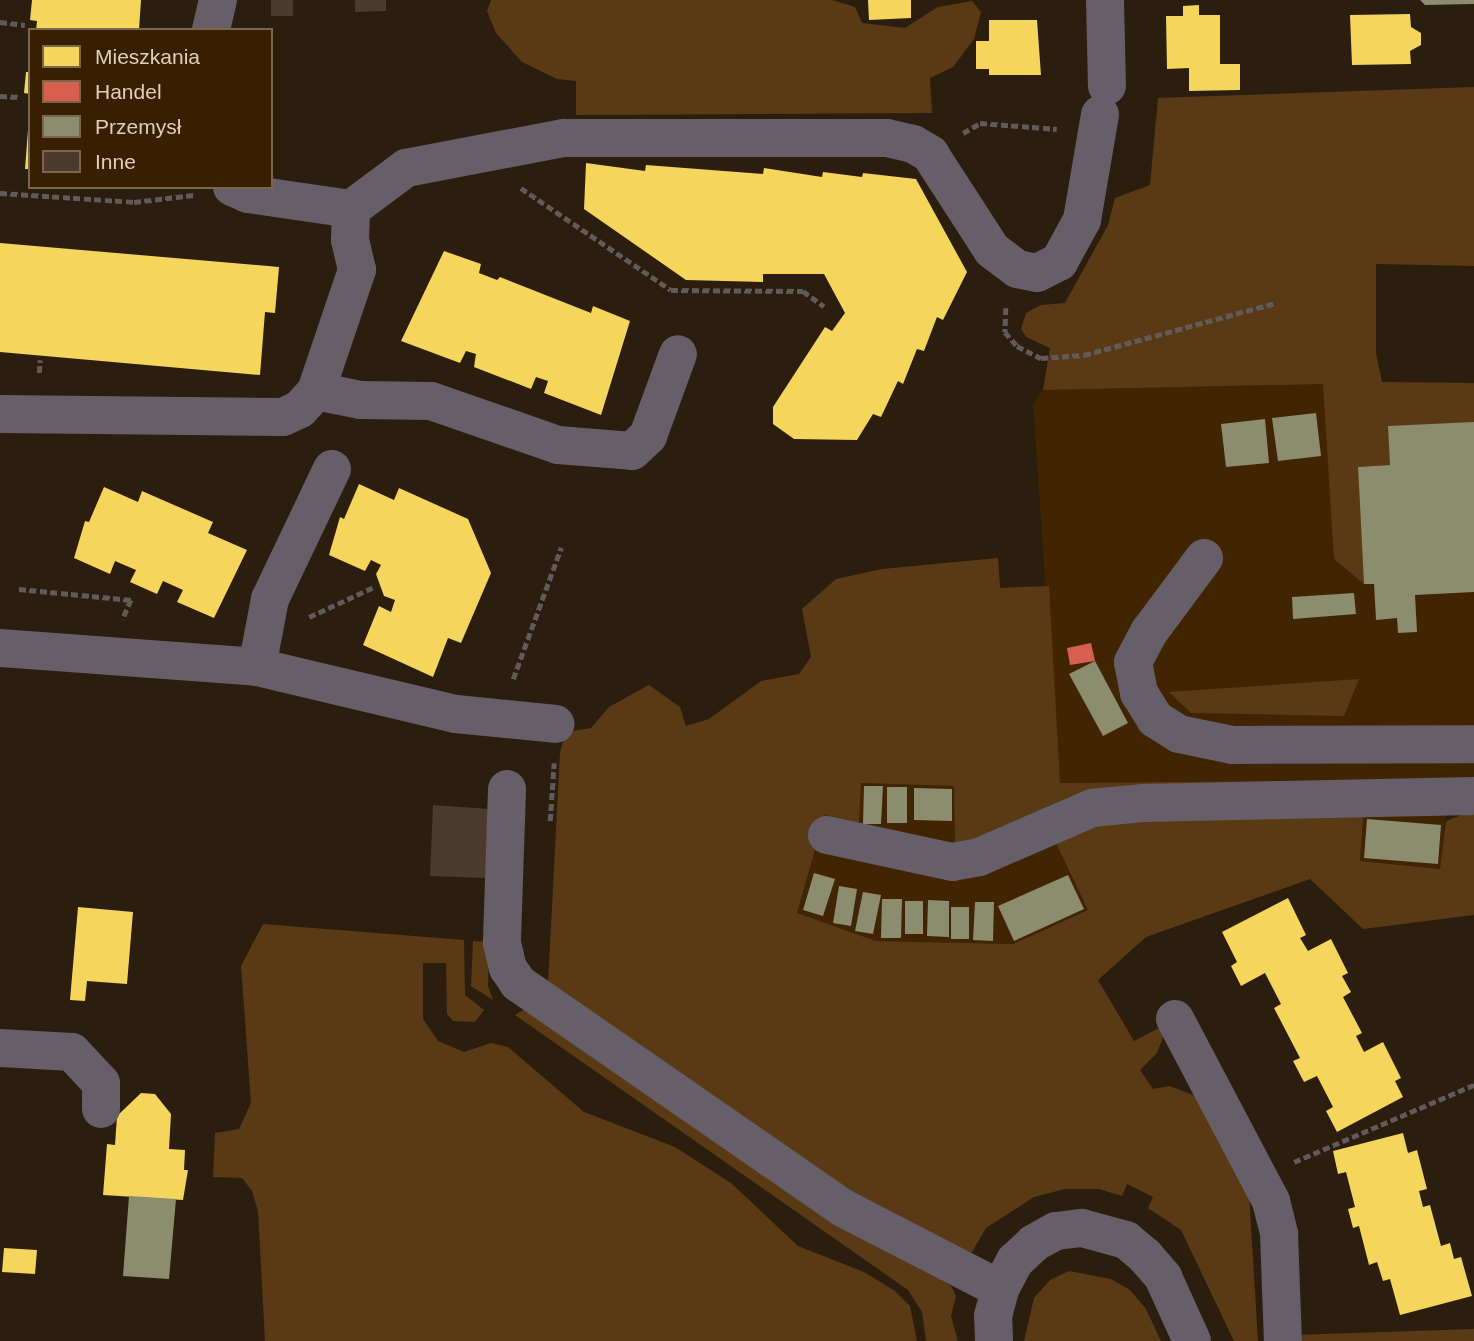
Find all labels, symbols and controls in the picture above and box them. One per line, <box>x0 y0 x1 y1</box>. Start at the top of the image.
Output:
legend <box>28 28 273 189</box>
text: Mieszkania <box>95 45 200 68</box>
text: Handel <box>95 80 162 103</box>
text: Przemysł <box>95 115 181 138</box>
text: Inne <box>95 150 136 173</box>

